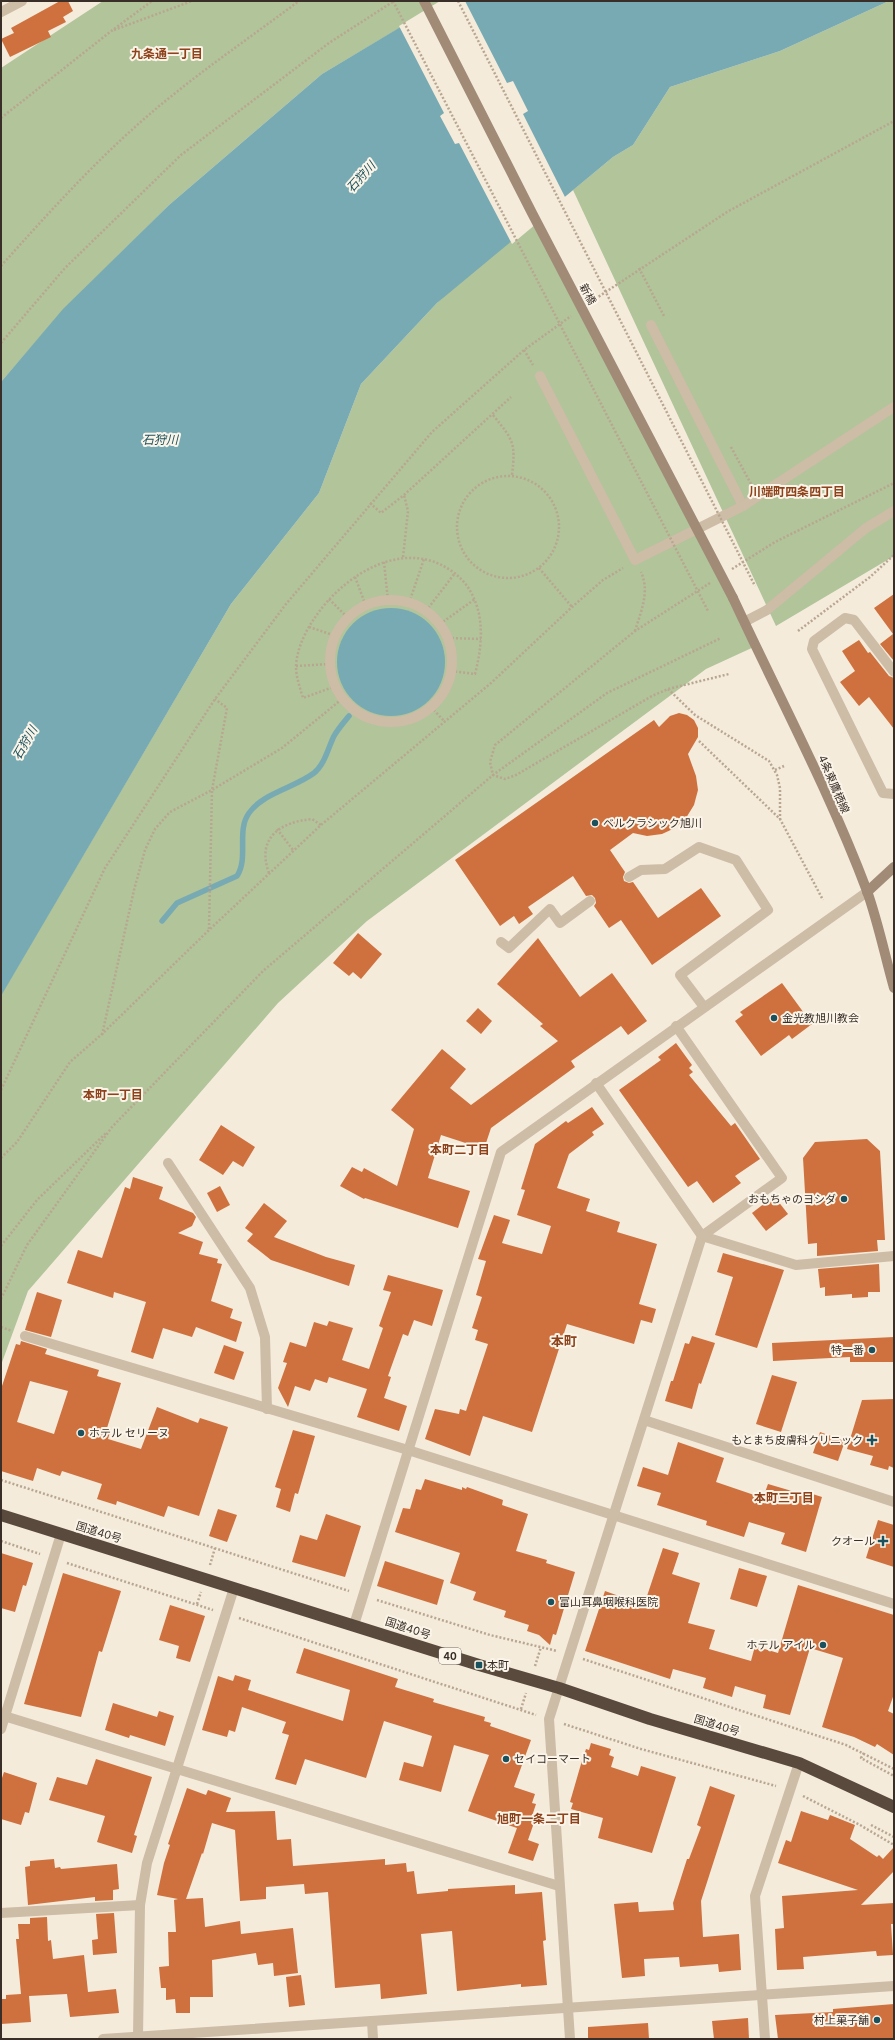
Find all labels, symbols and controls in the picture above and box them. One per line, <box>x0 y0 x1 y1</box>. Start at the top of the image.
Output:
district label: 九条通一丁目 <box>131 46 203 61</box>
water label: 石狩川 <box>343 157 380 195</box>
street label: 新橋 <box>577 281 599 307</box>
water label: 石狩川 <box>142 432 180 447</box>
district label: 川端町四条四丁目 <box>749 484 845 499</box>
water label: 石狩川 <box>9 722 41 762</box>
street label: 4条東鷹栖線 <box>815 753 853 815</box>
place label: ベルクラシック旭川 <box>603 816 702 830</box>
marker: ベルクラシック旭川 <box>590 818 600 828</box>
place label: 金光教旭川教会 <box>782 1011 859 1025</box>
marker: 金光教旭川教会 <box>769 1013 779 1023</box>
district label: 本町一丁目 <box>83 1087 143 1102</box>
district label: 本町二丁目 <box>430 1142 490 1157</box>
place label: おもちゃのヨシダ <box>748 1192 836 1206</box>
marker: おもちゃのヨシダ <box>839 1194 849 1204</box>
district label: 本町 <box>551 1333 577 1349</box>
place label: 特一番 <box>831 1343 864 1357</box>
marker: 特一番 <box>867 1345 877 1355</box>
place label: ホテル セリーヌ <box>89 1426 169 1440</box>
marker: ホテル セリーヌ <box>76 1428 86 1438</box>
place label: もとまち皮膚科クリニック <box>731 1433 863 1447</box>
marker: もとまち皮膚科クリニック <box>866 1434 878 1446</box>
district label: 本町三丁目 <box>754 1490 814 1505</box>
street label: 国道40号 <box>74 1518 124 1546</box>
place label: クオール <box>831 1534 875 1548</box>
marker: クオール <box>878 1536 888 1546</box>
place label: 富山耳鼻咽喉科医院 <box>559 1595 658 1609</box>
marker: 富山耳鼻咽喉科医院 <box>546 1597 556 1607</box>
street label: 国道40号 <box>383 1614 433 1642</box>
place label: ホテル アイル <box>746 1638 815 1652</box>
marker: ホテル アイル <box>818 1640 828 1650</box>
road number: 40 <box>439 1648 461 1664</box>
place label: 本町 <box>487 1658 509 1672</box>
marker: 本町 <box>474 1660 484 1670</box>
street label: 国道40号 <box>692 1711 742 1739</box>
place label: セイコーマート <box>514 1752 591 1766</box>
marker: セイコーマート <box>501 1754 511 1764</box>
district label: 旭町一条二丁目 <box>497 1811 581 1826</box>
place label: 村上菓子舗 <box>814 2013 869 2027</box>
marker: 村上菓子舗 <box>872 2015 882 2025</box>

